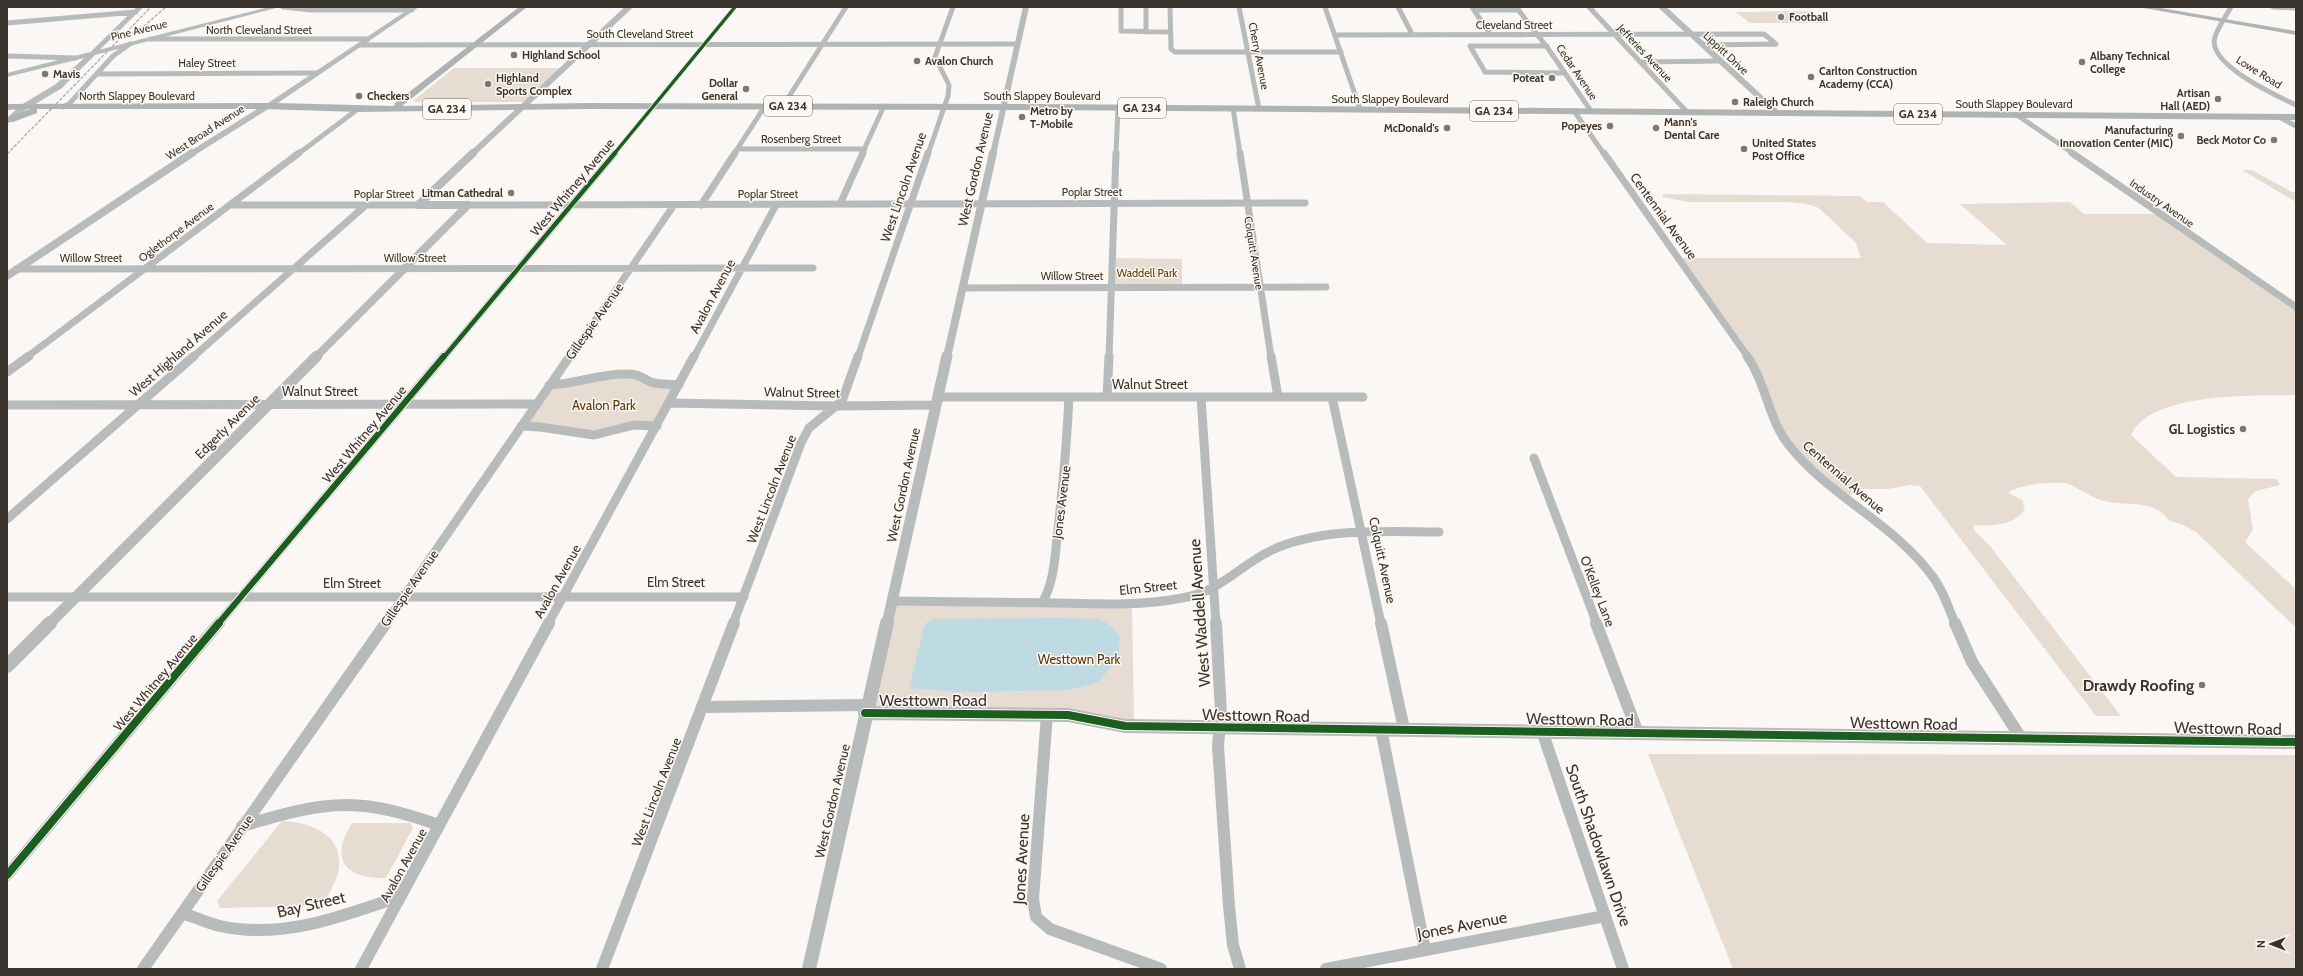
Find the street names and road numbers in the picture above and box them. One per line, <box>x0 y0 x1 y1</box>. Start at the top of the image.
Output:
street label: Pine Avenue <box>109 16 169 44</box>
street label: Cleveland Street <box>1476 18 1553 32</box>
street label: Jefferies Avenue <box>1614 20 1676 85</box>
street label: Cherry Avenue <box>1246 21 1272 91</box>
street label: North Cleveland Street <box>206 23 312 37</box>
street label: South Cleveland Street <box>586 27 694 41</box>
street label: Lippitt Drive <box>1700 28 1752 78</box>
street label: Cedar Avenue <box>1553 41 1601 103</box>
street label: Lowe Road <box>2234 52 2284 92</box>
street label: Haley Street <box>178 56 236 70</box>
street label: North Slappey Boulevard <box>79 89 195 103</box>
street label: South Slappey Boulevard <box>983 89 1101 103</box>
street label: South Slappey Boulevard <box>1331 92 1449 106</box>
road number: GA 234 <box>764 96 812 116</box>
street label: South Slappey Boulevard <box>1955 97 2073 111</box>
road number: GA 234 <box>1118 98 1166 118</box>
road number: GA 234 <box>423 99 471 119</box>
street label: West Broad Avenue <box>163 101 247 163</box>
road number: GA 234 <box>1470 101 1518 121</box>
road number: GA 234 <box>1894 104 1942 124</box>
street label: West Gordon Avenue <box>954 110 996 228</box>
street label: West Lincoln Avenue <box>877 130 929 244</box>
street label: Rosenberg Street <box>761 132 841 146</box>
street label: West Whitney Avenue <box>527 135 618 239</box>
street label: Centennial Avenue <box>1627 169 1701 263</box>
street label: Industry Avenue <box>2127 176 2197 231</box>
street label: Poplar Street <box>1062 185 1122 199</box>
street label: Poplar Street <box>354 187 414 201</box>
street label: Poplar Street <box>738 187 798 201</box>
street label: Oglethorpe Avenue <box>136 199 217 265</box>
street label: Colquitt Avenue <box>1241 215 1267 291</box>
street label: Willow Street <box>60 251 123 265</box>
street label: Willow Street <box>384 251 447 265</box>
street label: Avalon Avenue <box>686 256 738 336</box>
street label: Willow Street <box>1041 269 1104 283</box>
street label: Gillespie Avenue <box>562 279 627 363</box>
street label: West Highland Avenue <box>126 306 230 400</box>
street label: Walnut Street <box>1112 376 1189 392</box>
street label: West Whitney Avenue <box>319 382 410 486</box>
street label: Walnut Street <box>282 383 359 399</box>
street label: Walnut Street <box>764 383 841 401</box>
street label: Edgerly Avenue <box>191 390 263 462</box>
street label: West Gordon Avenue <box>883 426 923 544</box>
street label: West Lincoln Avenue <box>743 432 799 546</box>
street label: Centennial Avenue <box>1800 437 1889 517</box>
street label: Jones Avenue <box>1048 464 1073 541</box>
street label: Colquitt Avenue <box>1366 515 1400 605</box>
street label: West Waddell Avenue <box>1185 538 1214 688</box>
street label: Avalon Avenue <box>530 541 584 621</box>
street label: Gillespie Avenue <box>377 546 442 630</box>
street label: O'Kelley Lane <box>1577 553 1619 629</box>
street label: Elm Street <box>647 574 706 590</box>
street label: Elm Street <box>323 575 382 591</box>
street label: Elm Street <box>1118 576 1178 598</box>
street label: West Whitney Avenue <box>110 630 201 734</box>
street label: Westtown Road <box>879 691 987 710</box>
street label: Westtown Road <box>1202 705 1310 726</box>
street label: Westtown Road <box>1526 709 1634 730</box>
street label: Westtown Road <box>1850 713 1958 734</box>
street label: Westtown Road <box>2174 718 2282 739</box>
street label: West Lincoln Avenue <box>628 735 684 849</box>
street label: West Gordon Avenue <box>811 742 853 860</box>
street label: South Shadowlawn Drive <box>1562 762 1635 929</box>
street label: Gillespie Avenue <box>192 811 257 895</box>
street label: Jones Avenue <box>1010 813 1033 906</box>
street label: Avalon Avenue <box>376 825 430 905</box>
street label: Bay Street <box>275 887 348 922</box>
street label: Jones Avenue <box>1415 908 1508 944</box>

